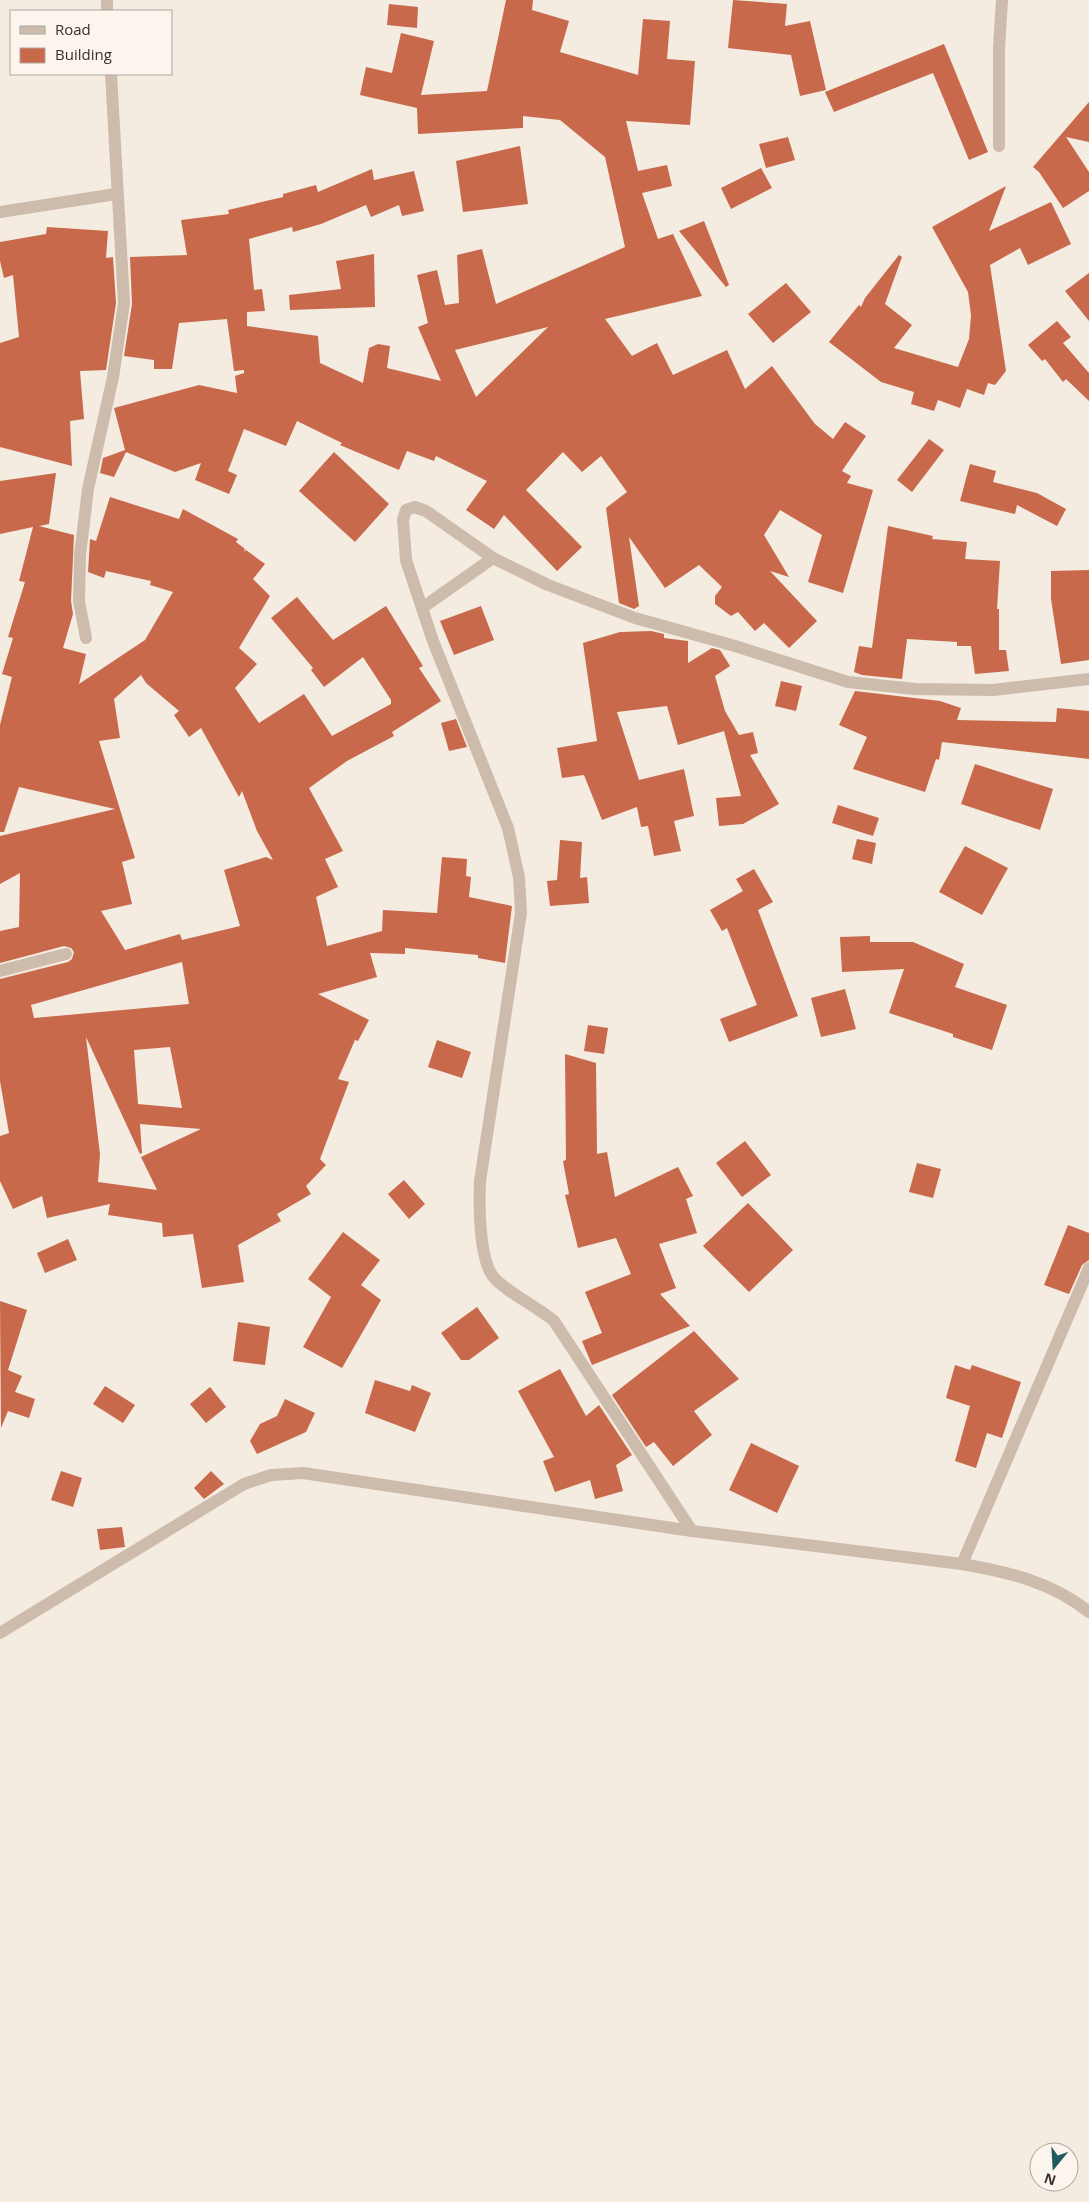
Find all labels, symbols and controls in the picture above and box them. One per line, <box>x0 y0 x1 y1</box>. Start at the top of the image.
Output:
legend <box>10 10 172 75</box>
text: Road <box>55 19 91 39</box>
text: Building <box>55 44 112 64</box>
north arrow <box>1029 2142 1079 2192</box>
text: N <box>1041 2169 1058 2191</box>

